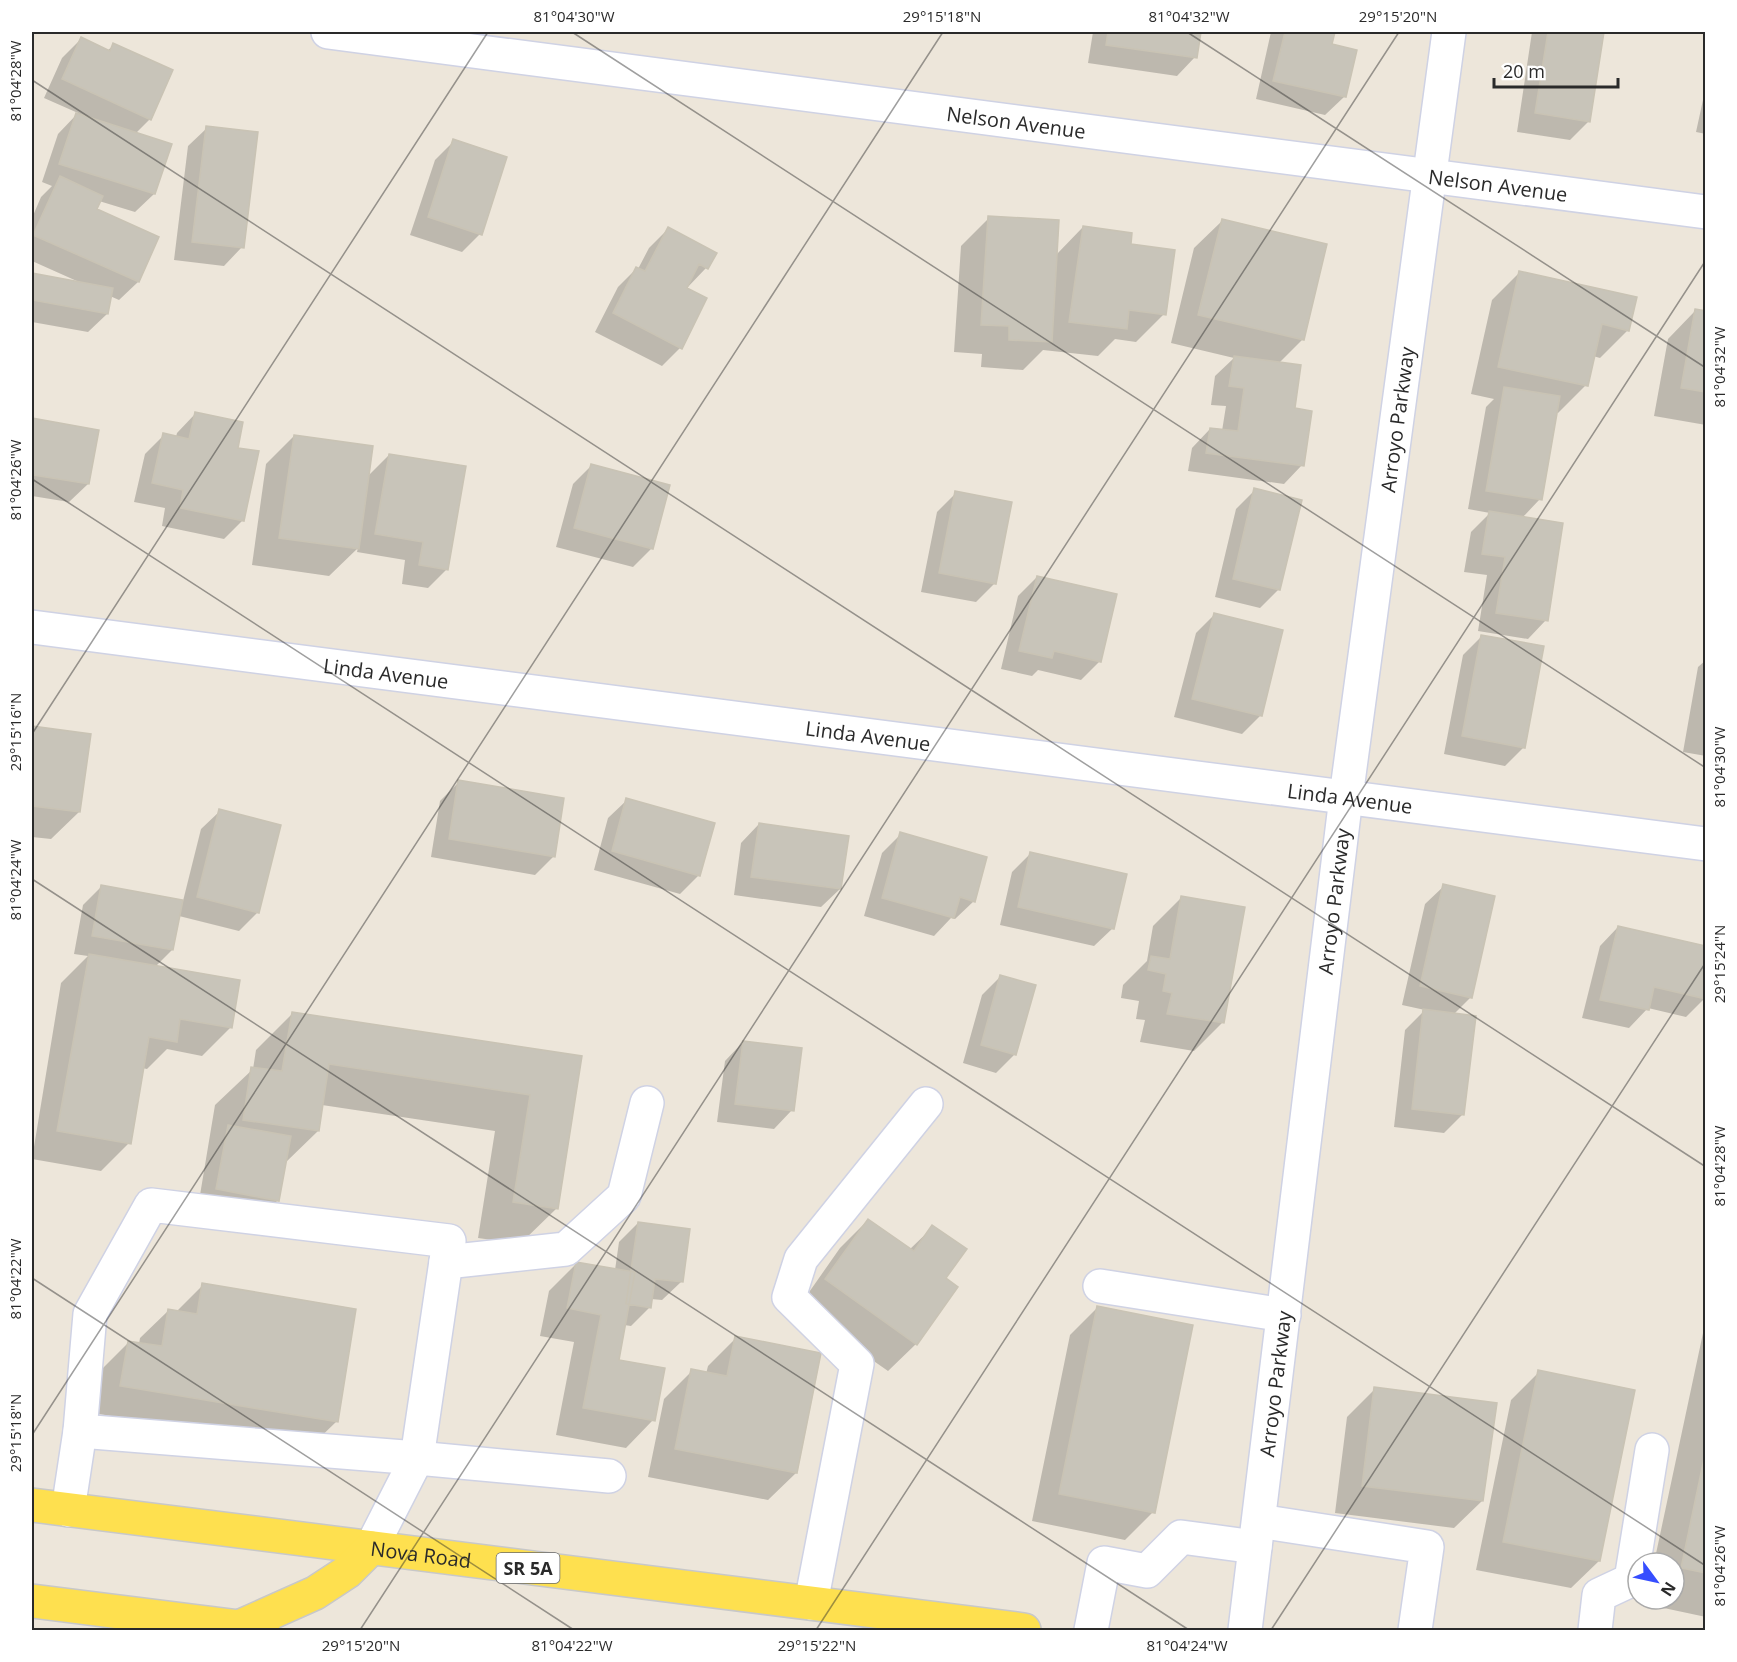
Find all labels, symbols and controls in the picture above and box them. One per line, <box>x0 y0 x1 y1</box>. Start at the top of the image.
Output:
text: 81°04'30"W <box>534 6 615 26</box>
text: 29°15'18"N <box>903 6 981 26</box>
text: 81°04'32"W <box>1149 6 1230 26</box>
text: 29°15'20"N <box>1359 6 1437 26</box>
text: 81°04'28"W <box>5 40 25 122</box>
scale bar <box>1494 51 1618 89</box>
text: 20 m <box>1503 59 1545 83</box>
street label: Nelson Avenue <box>945 99 1087 144</box>
street label: Nelson Avenue <box>1427 162 1569 207</box>
text: 81°04'32"W <box>1709 326 1729 408</box>
street label: Arroyo Parkway <box>1374 344 1420 494</box>
text: 81°04'26"W <box>5 439 25 521</box>
street label: Linda Avenue <box>322 651 450 694</box>
text: 29°15'16"N <box>5 693 25 771</box>
street label: Linda Avenue <box>804 714 932 757</box>
text: 81°04'30"W <box>1709 726 1729 808</box>
street label: Linda Avenue <box>1286 776 1414 819</box>
street label: Arroyo Parkway <box>1311 826 1356 976</box>
text: 81°04'24"W <box>5 839 25 921</box>
text: 29°15'24"N <box>1709 925 1729 1003</box>
text: 81°04'28"W <box>1709 1125 1729 1207</box>
text: 81°04'22"W <box>5 1238 25 1320</box>
street label: Arroyo Parkway <box>1253 1308 1297 1458</box>
text: 29°15'18"N <box>5 1394 25 1472</box>
text: 81°04'26"W <box>1709 1525 1729 1607</box>
street label: Nova Road <box>369 1534 473 1574</box>
north arrow <box>1626 1551 1686 1611</box>
road number: SR 5A <box>496 1553 560 1583</box>
text: N <box>1656 1578 1681 1601</box>
text: 29°15'20"N <box>322 1635 400 1655</box>
text: 81°04'22"W <box>532 1635 613 1655</box>
text: 29°15'22"N <box>778 1635 856 1655</box>
text: 81°04'24"W <box>1147 1635 1228 1655</box>

